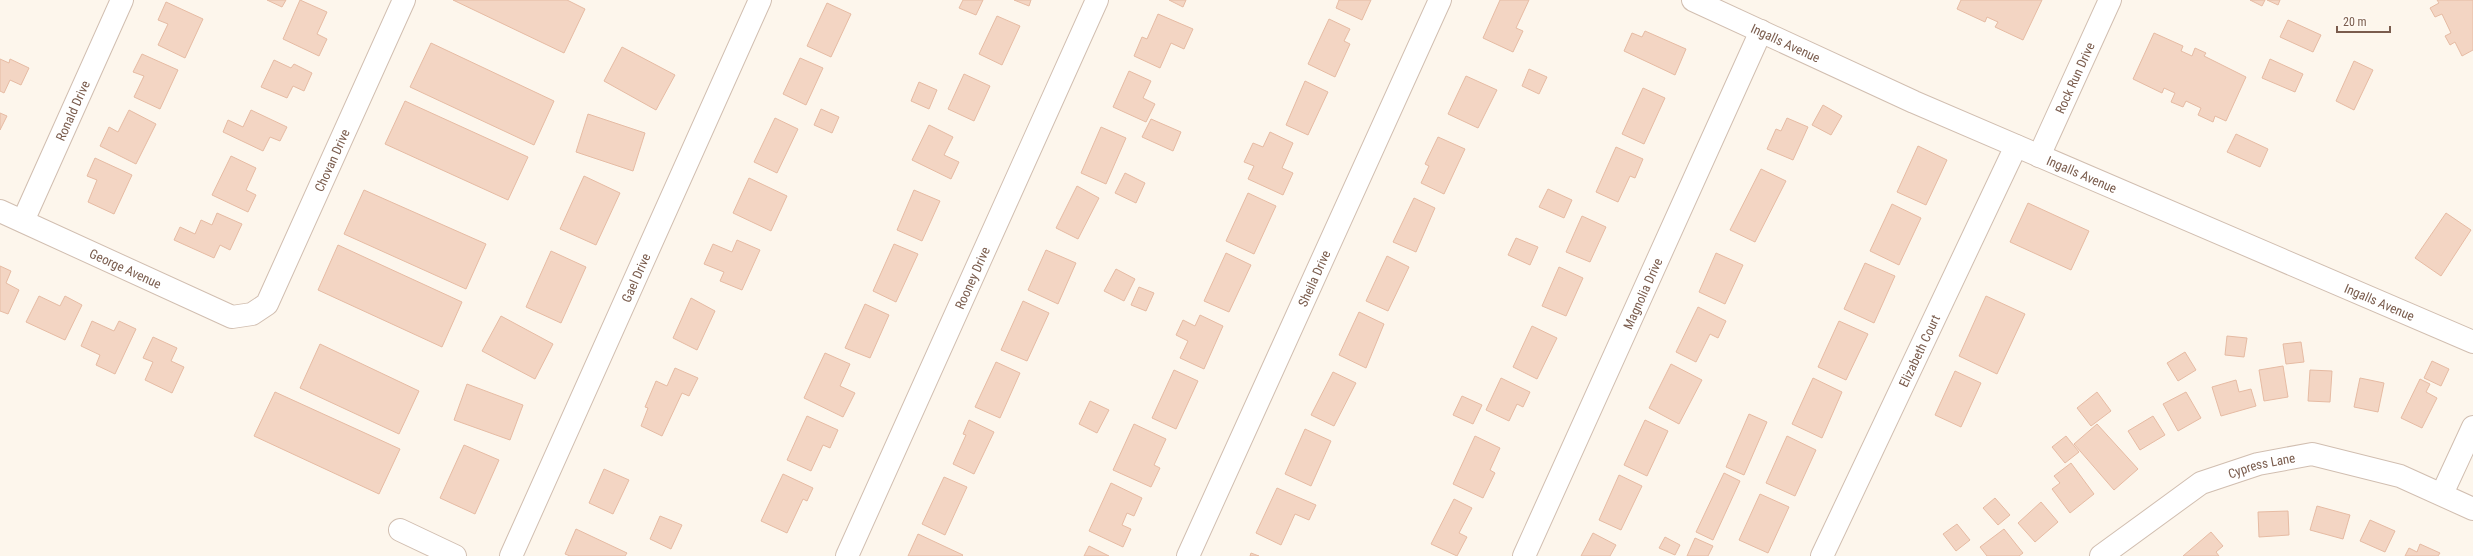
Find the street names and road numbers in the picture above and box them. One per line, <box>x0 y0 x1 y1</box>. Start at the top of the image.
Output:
street label: Ingalls Avenue <box>1749 20 1823 65</box>
street label: Rock Run Drive <box>2052 40 2097 116</box>
street label: Ronald Drive <box>52 78 92 143</box>
street label: Chovan Drive <box>311 127 352 194</box>
street label: Ingalls Avenue <box>2045 152 2119 196</box>
street label: Rooney Drive <box>952 244 993 311</box>
street label: George Avenue <box>87 246 164 291</box>
street label: Sheila Drive <box>1295 248 1333 309</box>
street label: Gael Drive <box>618 251 653 304</box>
street label: Magnolia Drive <box>1620 256 1665 331</box>
street label: Ingalls Avenue <box>2342 280 2417 323</box>
street label: Elizabeth Court <box>1896 312 1943 389</box>
street label: Cypress Lane <box>2226 450 2296 481</box>

